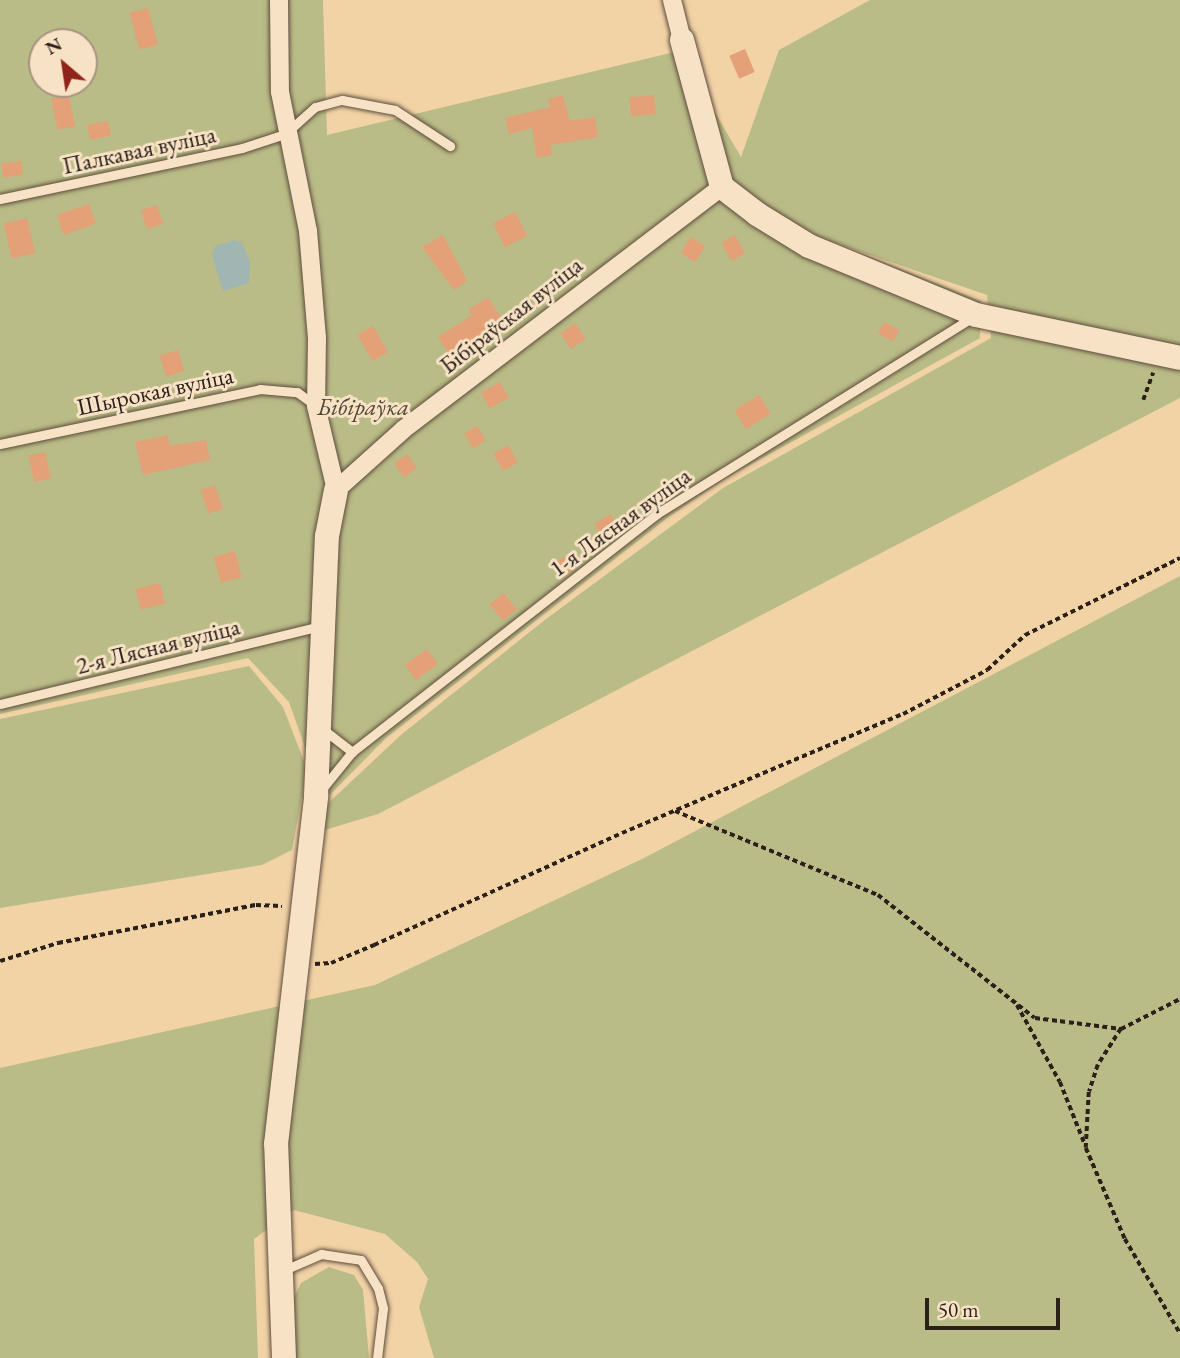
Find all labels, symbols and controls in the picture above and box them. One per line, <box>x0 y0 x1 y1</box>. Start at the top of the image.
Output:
north arrow <box>28 28 98 98</box>
text: N <box>41 31 66 61</box>
street label: Палкавая вуліца <box>60 120 218 180</box>
street label: Бібіраўская вуліца <box>434 250 588 380</box>
street label: Шырокая вуліца <box>74 360 236 422</box>
park label: Бібіраўка <box>317 393 409 421</box>
street label: 1-я Лясная вуліца <box>544 461 696 583</box>
street label: 2-я Лясная вуліца <box>73 612 243 680</box>
scale bar <box>928 1284 1063 1328</box>
text: 50 m <box>938 1296 979 1323</box>

